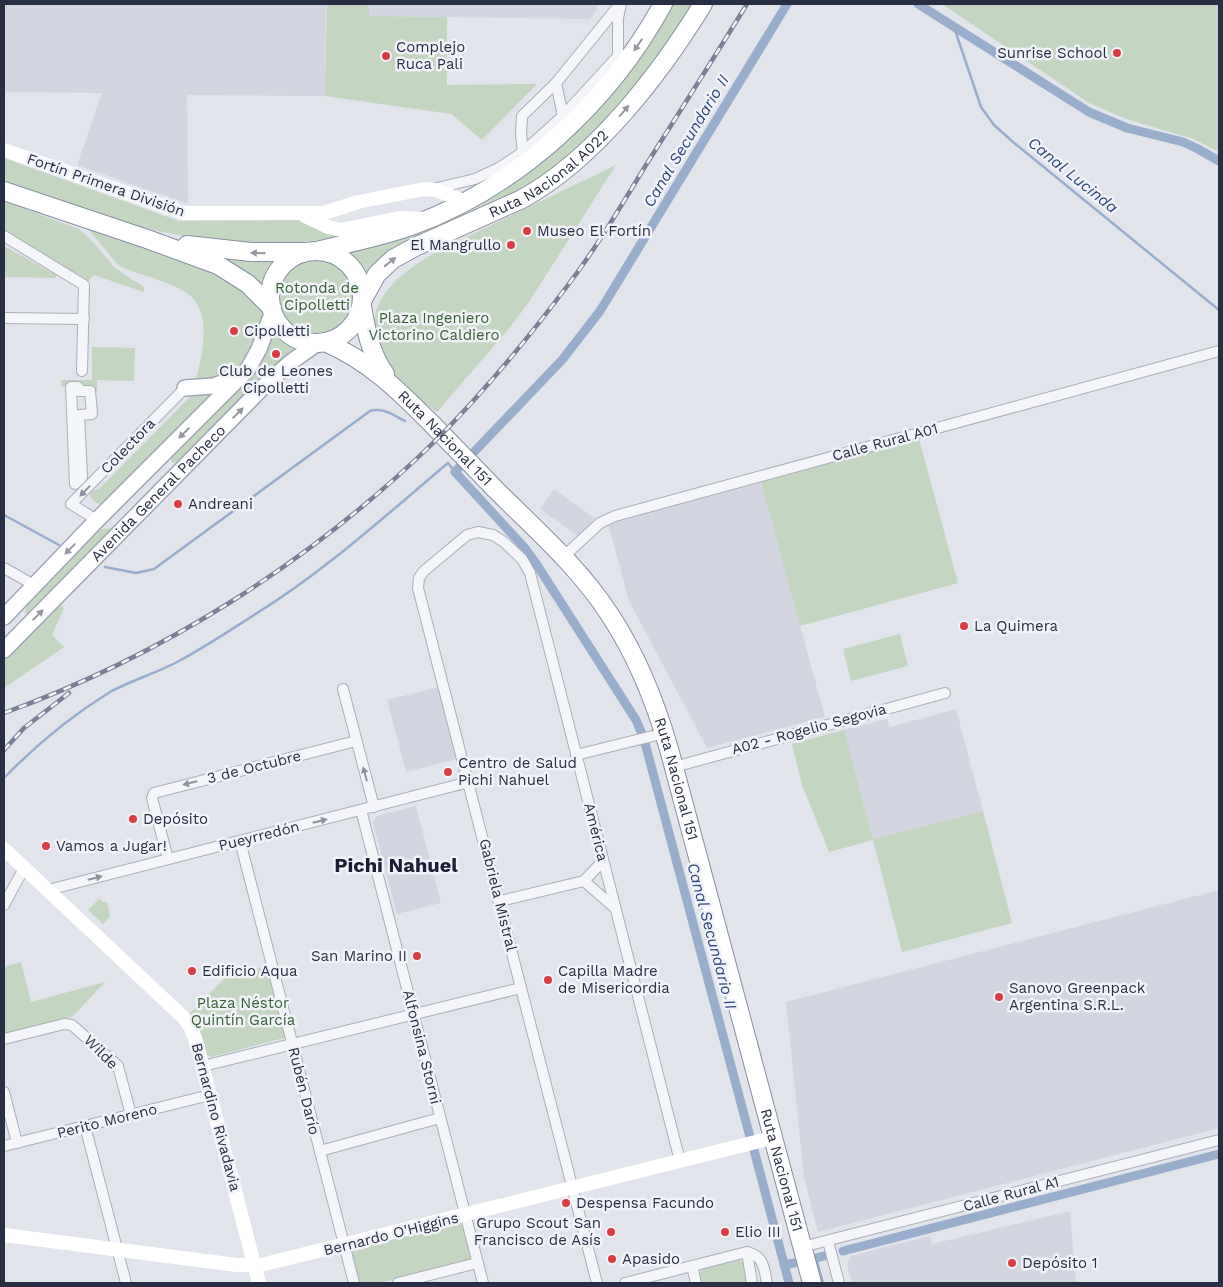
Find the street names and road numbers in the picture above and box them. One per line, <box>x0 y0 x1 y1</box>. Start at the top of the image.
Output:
street label: Ruta Nacional A022 <box>486 126 612 222</box>
street label: Fortín Primera División <box>25 150 187 220</box>
street label: Ruta Nacional 151 <box>394 387 496 489</box>
street label: Colectora <box>97 414 159 478</box>
street label: Calle Rural A01 <box>830 419 940 465</box>
street label: Avenida General Pacheco <box>87 421 229 565</box>
street label: A02 - Rogelio Segovia <box>730 700 889 758</box>
street label: Ruta Nacional 151 <box>651 715 702 842</box>
street label: 3 de Octubre <box>205 747 303 787</box>
street label: América <box>580 801 612 864</box>
street label: Pueyrredón <box>217 817 301 855</box>
street label: Gabriela Mistral <box>475 837 521 954</box>
street label: Alfonsina Storni <box>399 988 445 1106</box>
street label: Wilde <box>80 1031 122 1073</box>
street label: Bernardino Rivadavia <box>188 1041 245 1194</box>
street label: Rubén Darío <box>284 1045 324 1137</box>
street label: Perito Moreno <box>55 1100 159 1142</box>
street label: Ruta Nacional 151 <box>757 1107 807 1234</box>
street label: Calle Rural A1 <box>961 1173 1061 1215</box>
street label: Bernardo O'Higgins <box>322 1208 461 1260</box>

